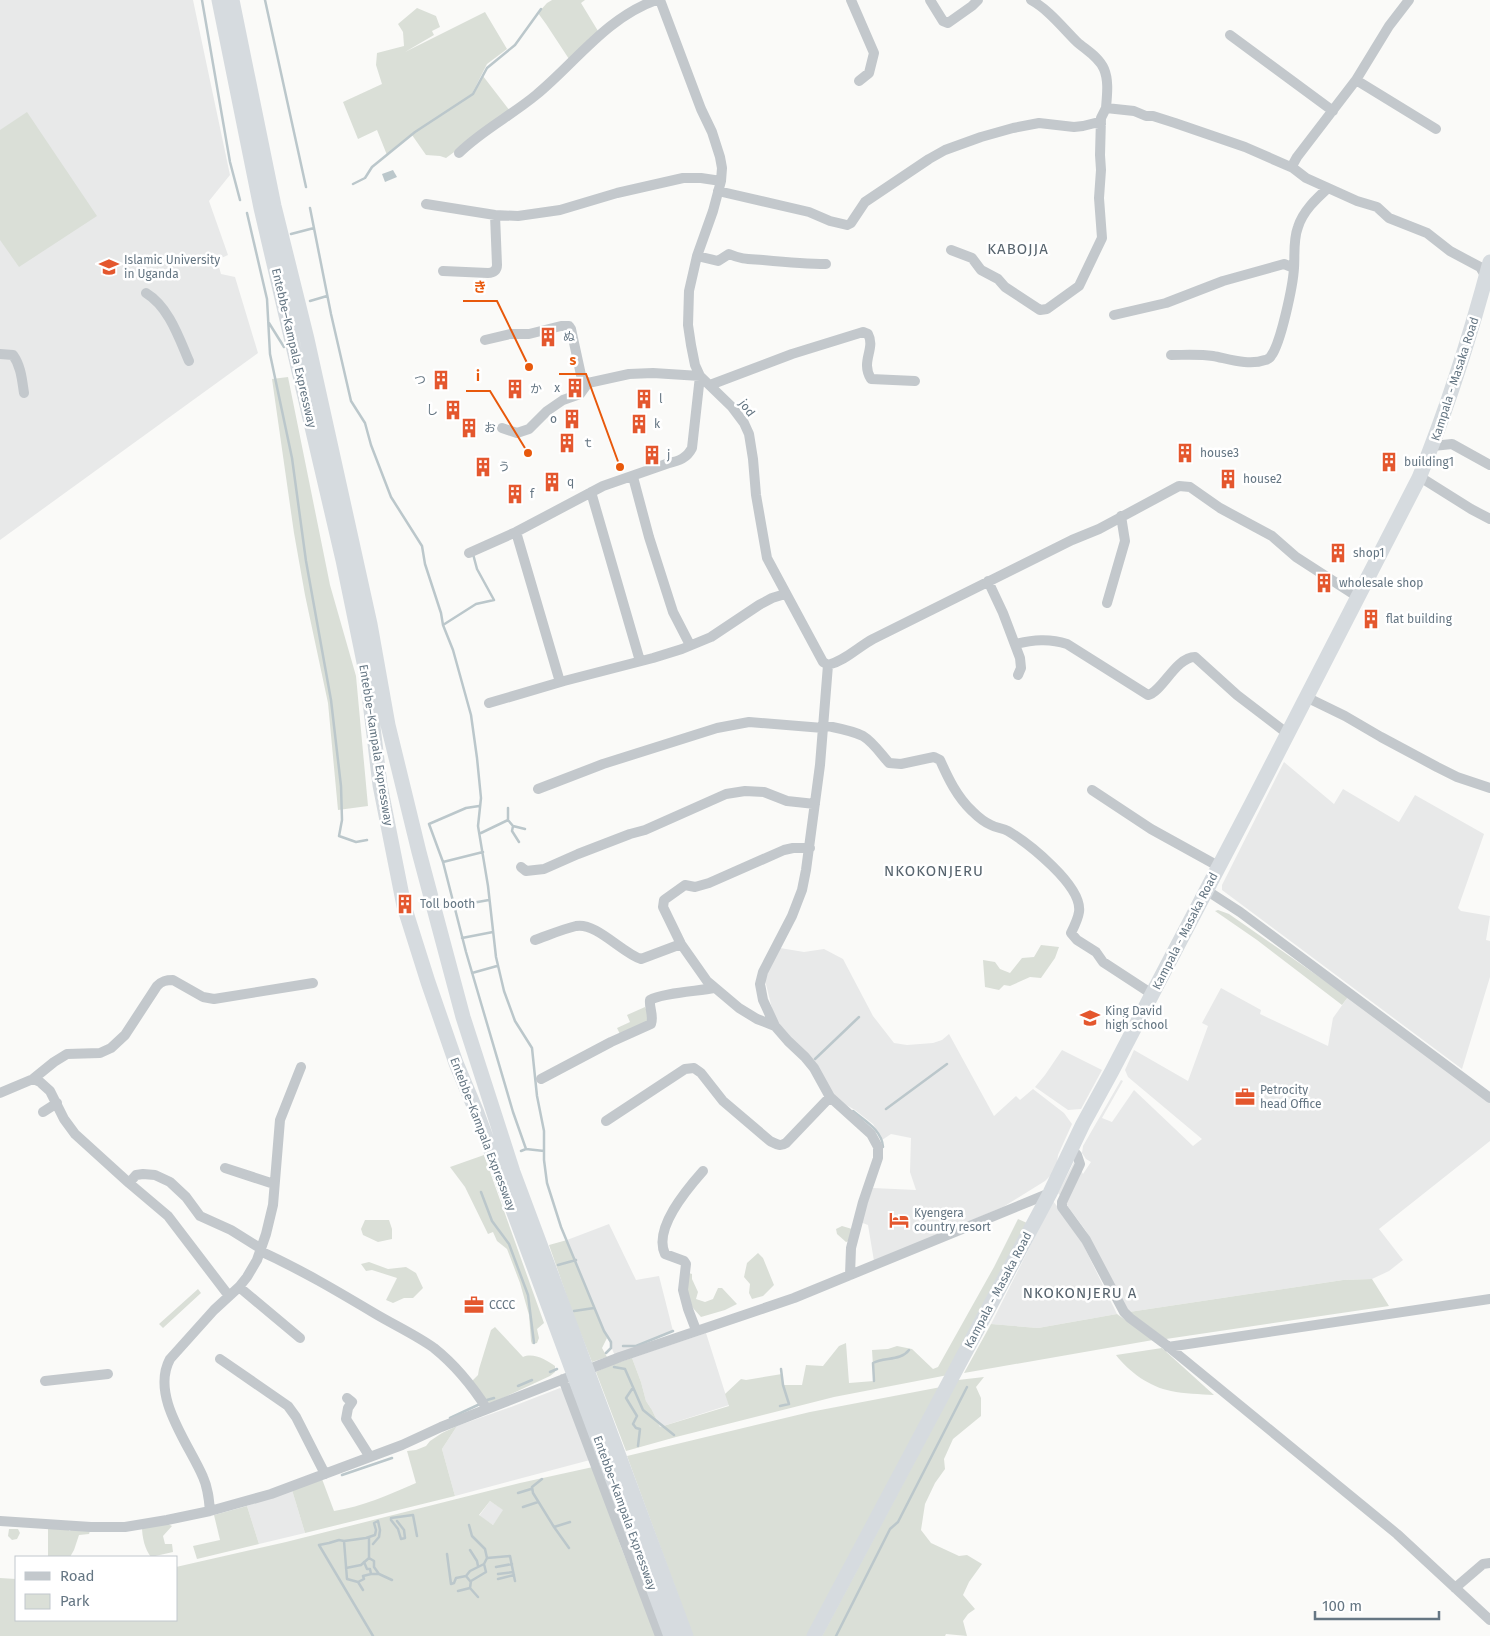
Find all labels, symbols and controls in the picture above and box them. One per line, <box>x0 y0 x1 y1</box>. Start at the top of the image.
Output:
district label: KABOJJA <box>987 240 1049 258</box>
place label: Islamic University in Uganda <box>124 253 220 281</box>
school or university icon: Islamic University in Uganda <box>98 256 120 278</box>
street label: Entebbe–Kampala Expressway <box>269 267 319 429</box>
callout: き <box>463 272 497 301</box>
text: き <box>473 279 487 296</box>
street label: Kampala - Masaka Road <box>1428 315 1482 443</box>
building icon: ぬ <box>537 326 559 348</box>
place label: ぬ <box>563 330 575 344</box>
callout: s <box>559 345 586 374</box>
text: s <box>570 352 577 369</box>
callout: i <box>466 362 490 391</box>
text: i <box>476 368 480 385</box>
building icon: つ <box>430 369 452 391</box>
place label: つ <box>414 373 426 387</box>
building icon: x <box>564 377 586 399</box>
building icon: か <box>504 378 526 400</box>
place label: x <box>554 381 560 395</box>
place label: か <box>530 382 542 396</box>
building icon: l <box>633 388 655 410</box>
place label: l <box>659 392 663 406</box>
street label: jod <box>736 396 758 419</box>
building icon: し <box>442 399 464 421</box>
place label: し <box>426 403 438 417</box>
building icon: o <box>561 408 583 430</box>
place label: o <box>550 412 557 426</box>
building icon: k <box>628 413 650 435</box>
building icon: お <box>458 417 480 439</box>
place label: k <box>654 417 661 431</box>
place label: お <box>484 421 496 435</box>
building icon: ｔ <box>556 432 578 454</box>
place label: ｔ <box>582 436 594 450</box>
building icon: house3 <box>1174 442 1196 464</box>
building icon: j <box>641 444 663 466</box>
place label: house3 <box>1200 446 1239 460</box>
place label: j <box>666 448 670 462</box>
building icon: building1 <box>1378 451 1400 473</box>
place label: building1 <box>1404 455 1454 469</box>
building icon: う <box>472 456 494 478</box>
place label: う <box>498 460 510 474</box>
building icon: house2 <box>1217 468 1239 490</box>
building icon: q <box>541 471 563 493</box>
place label: house2 <box>1243 472 1282 486</box>
place label: q <box>567 475 574 489</box>
building icon: f <box>504 483 526 505</box>
place label: f <box>530 487 535 501</box>
building icon: shop1 <box>1327 542 1349 564</box>
place label: shop1 <box>1353 546 1384 560</box>
building icon: wholesale shop <box>1313 572 1335 594</box>
place label: wholesale shop <box>1339 576 1423 590</box>
building icon: flat building <box>1360 608 1382 630</box>
place label: flat building <box>1386 612 1453 626</box>
street label: Entebbe–Kampala Expressway <box>356 663 396 827</box>
district label: NKOKONJERU <box>884 862 984 880</box>
street label: Kampala - Masaka Road <box>1149 870 1221 992</box>
building icon: Toll booth <box>394 893 416 915</box>
place label: Toll booth <box>420 897 475 911</box>
place label: King David high school <box>1105 1004 1168 1032</box>
school or university icon: King David high school <box>1079 1007 1101 1029</box>
street label: Entebbe–Kampala Expressway <box>447 1055 519 1213</box>
place label: Petrocity head Office <box>1260 1083 1322 1111</box>
office icon: Petrocity head Office <box>1234 1086 1256 1108</box>
place label: Kyengera country resort <box>914 1206 992 1234</box>
hotel icon: Kyengera country resort <box>888 1209 910 1231</box>
street label: Kampala - Masaka Road <box>961 1230 1035 1350</box>
district label: NKOKONJERU A <box>1023 1284 1137 1302</box>
office icon: CCCC <box>463 1294 485 1316</box>
place label: CCCC <box>489 1298 515 1312</box>
street label: Entebbe–Kampala Expressway <box>590 1434 660 1592</box>
legend <box>15 1556 178 1621</box>
text: Road <box>60 1567 95 1585</box>
scale bar <box>1315 1588 1439 1620</box>
text: Park <box>60 1592 90 1610</box>
text: 100 m <box>1322 1597 1362 1615</box>

